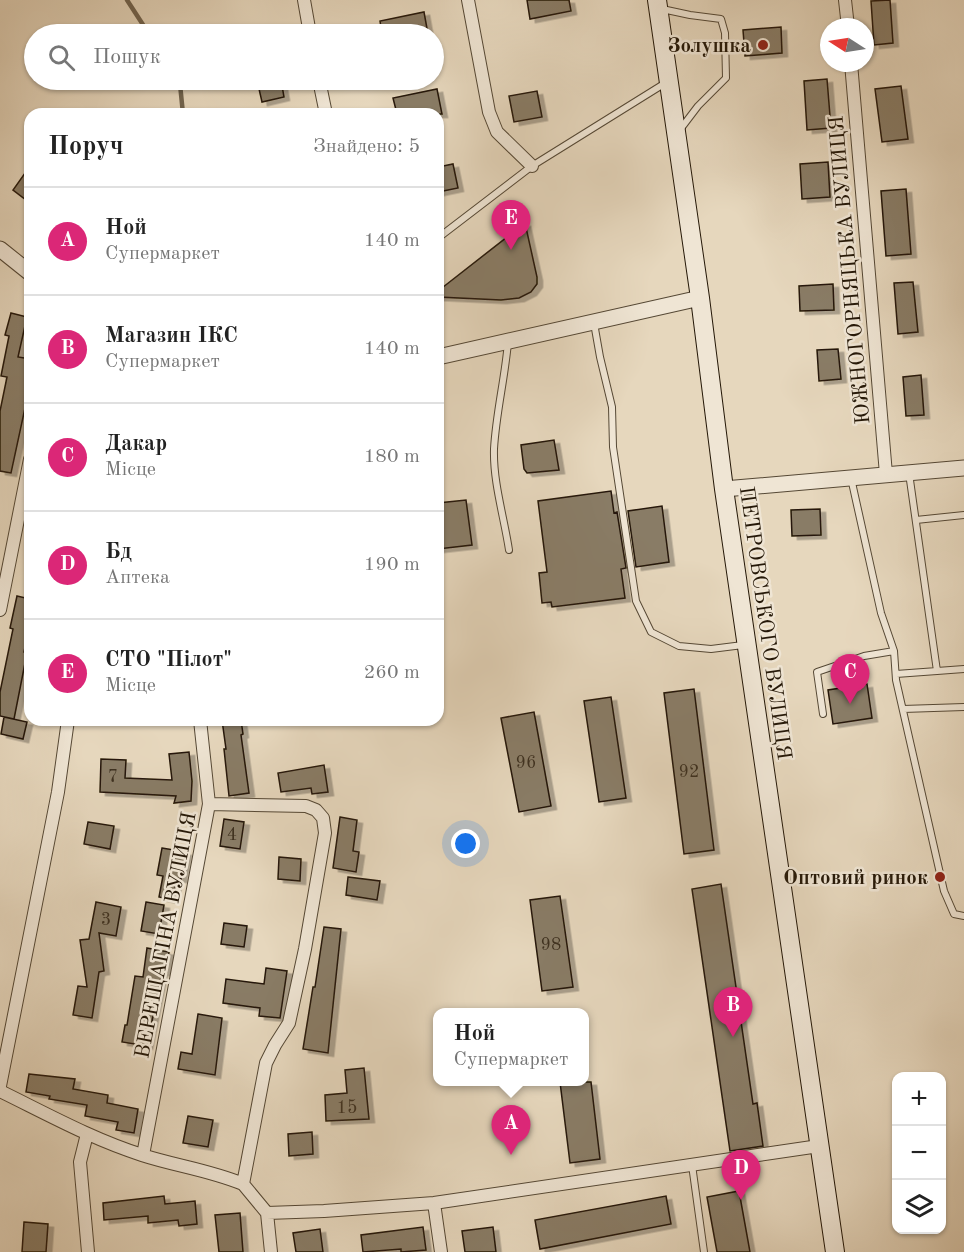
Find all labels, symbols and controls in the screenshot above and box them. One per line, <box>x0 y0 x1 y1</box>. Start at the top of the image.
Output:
north arrow <box>820 18 874 72</box>
search box <box>24 24 444 90</box>
place label: Золушка <box>667 36 751 57</box>
marker: Золушка <box>756 38 770 52</box>
icon: search <box>45 41 78 74</box>
text: Пошук <box>93 46 161 68</box>
street label: ЮЖНОГОРНЯЦЬКА ВУЛИЦЯ <box>827 115 874 425</box>
text: Поруч <box>48 134 124 160</box>
text: Знайдено: 5 <box>313 137 420 157</box>
pin: E <box>492 200 530 250</box>
text: Ной <box>105 217 147 239</box>
text: A <box>60 231 75 251</box>
text: 140 m <box>364 231 420 251</box>
text: Супермаркет <box>105 244 220 264</box>
text: Магазин ІКС <box>105 325 238 347</box>
text: B <box>60 339 75 359</box>
text: 140 m <box>364 339 420 359</box>
text: Супермаркет <box>105 352 220 372</box>
text: Дакар <box>105 433 167 455</box>
text: C <box>61 447 74 467</box>
text: 180 m <box>364 447 420 467</box>
text: Місце <box>105 460 156 480</box>
street label: ПЕТРОВСЬКОГО ВУЛИЦЯ <box>735 485 794 761</box>
text: Бд <box>105 541 132 563</box>
text: D <box>60 555 75 575</box>
text: 190 m <box>364 555 420 575</box>
text: Аптека <box>105 568 170 588</box>
text: СТО "Пілот" <box>105 649 232 671</box>
pin: C <box>830 654 870 704</box>
text: E <box>61 663 74 683</box>
text: 260 m <box>364 663 420 683</box>
text: Місце <box>105 676 156 696</box>
house number: 96 <box>516 754 536 772</box>
house number: 92 <box>679 763 699 781</box>
house number: 7 <box>108 768 118 786</box>
street label: ВЕРЕЩАГІНА ВУЛИЦЯ <box>132 810 201 1060</box>
house number: 4 <box>227 826 237 844</box>
your location <box>451 829 480 858</box>
place label: Оптовий ринок <box>783 868 928 889</box>
marker: Оптовий ринок <box>933 870 947 884</box>
house number: 3 <box>101 911 111 929</box>
house number: 98 <box>541 936 561 954</box>
pin: B <box>714 988 752 1037</box>
popup <box>433 1008 589 1086</box>
text: Ной <box>454 1023 495 1045</box>
text: Супермаркет <box>454 1050 568 1070</box>
map controls <box>892 1072 946 1234</box>
button: + <box>892 1072 946 1126</box>
house number: 15 <box>337 1099 357 1117</box>
pin: A <box>492 1106 530 1155</box>
button: − <box>892 1126 946 1180</box>
pin: D <box>722 1150 760 1200</box>
button: layers <box>892 1180 946 1234</box>

